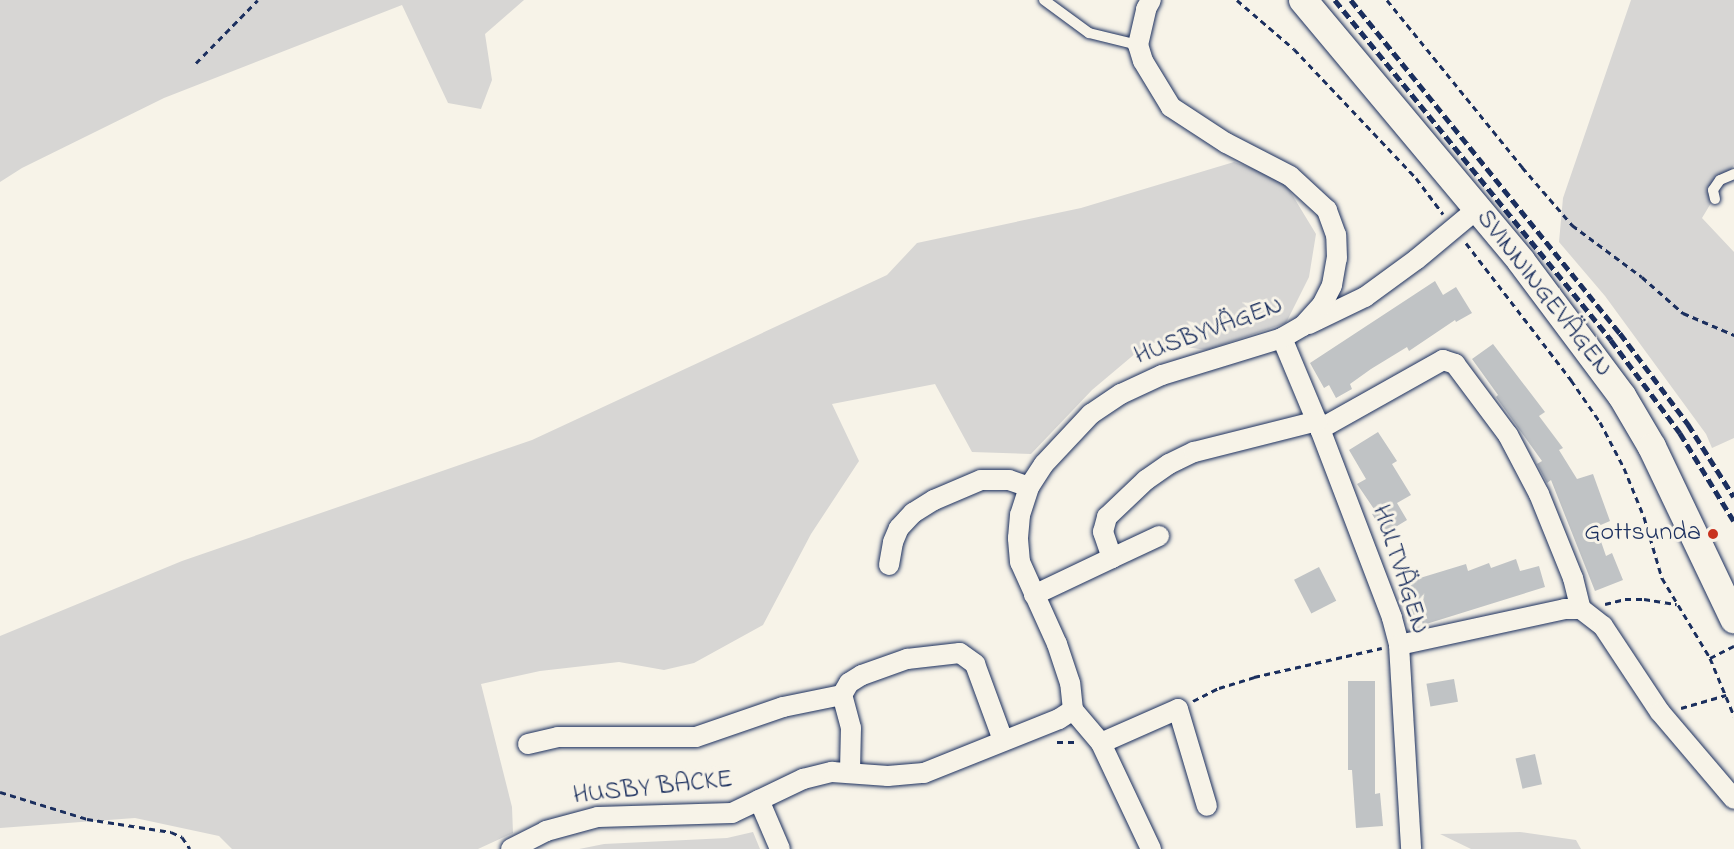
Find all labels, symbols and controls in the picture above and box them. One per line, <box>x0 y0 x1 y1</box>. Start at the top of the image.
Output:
street label: SVINNINGEVÄGEN <box>1468 204 1618 384</box>
street label: HUSBYVÄGEN <box>1131 291 1287 373</box>
street label: HULTVÄGEN <box>1363 502 1435 638</box>
place label: Gottsunda <box>1584 518 1701 550</box>
marker: Gottsunda <box>1706 527 1720 541</box>
street label: HUSBY BACKE <box>572 765 734 813</box>

